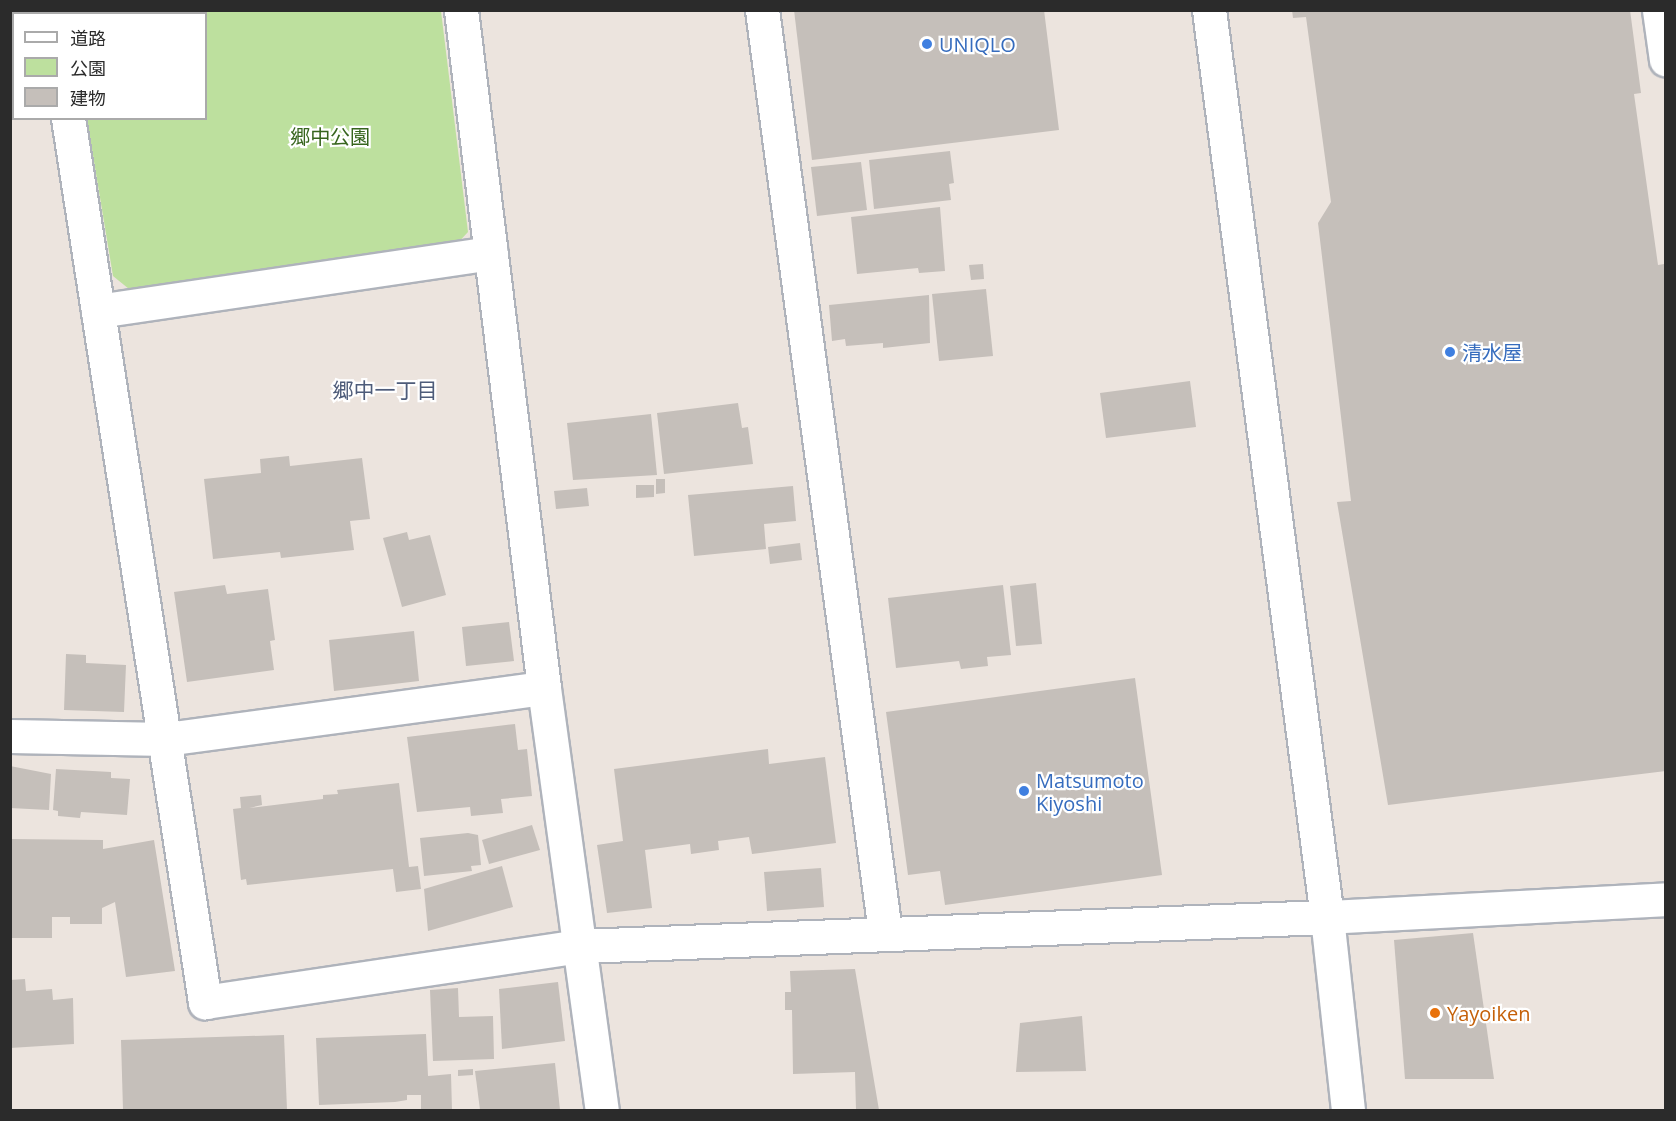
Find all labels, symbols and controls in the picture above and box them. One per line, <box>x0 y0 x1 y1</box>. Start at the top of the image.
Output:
legend <box>12 12 207 120</box>
text: 道路 <box>70 26 106 50</box>
place label: UNIQLO <box>939 32 1016 56</box>
marker: UNIQLO <box>920 37 934 51</box>
text: 公園 <box>70 56 106 80</box>
text: 建物 <box>70 86 106 110</box>
park label: 郷中公園 <box>290 124 370 148</box>
place label: 清水屋 <box>1462 340 1522 364</box>
marker: 清水屋 <box>1443 345 1457 359</box>
district label: 郷中一丁目 <box>333 377 437 403</box>
place label: Matsumoto Kiyoshi <box>1036 768 1144 815</box>
marker: Matsumoto Kiyoshi <box>1017 784 1031 798</box>
place label: Yayoiken <box>1447 1001 1530 1025</box>
marker: Yayoiken <box>1428 1006 1442 1020</box>

